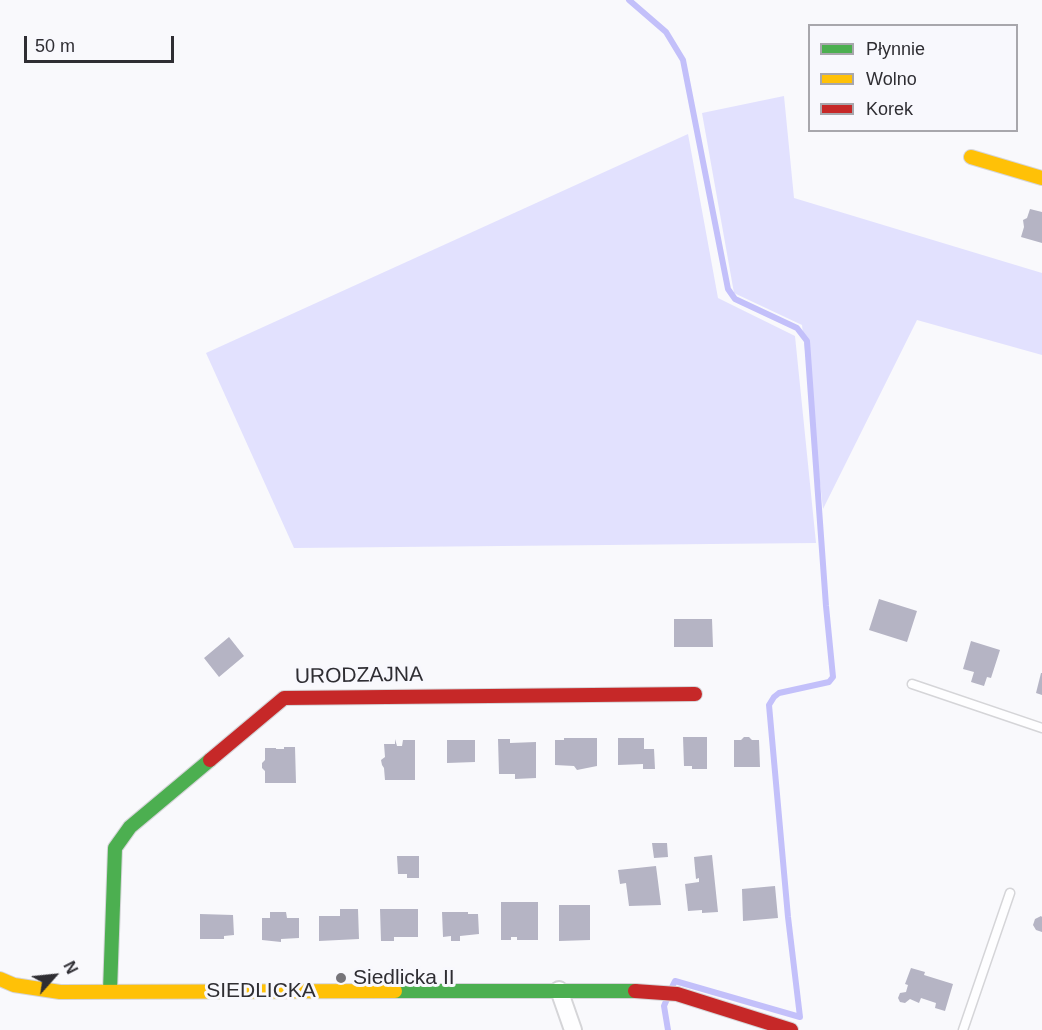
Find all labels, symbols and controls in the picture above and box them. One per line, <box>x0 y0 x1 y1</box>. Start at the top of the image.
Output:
scale bar <box>27 24 177 62</box>
legend <box>808 24 1018 132</box>
text: 50 m <box>35 36 75 56</box>
text: Płynnie <box>866 39 925 59</box>
text: Wolno <box>866 69 917 89</box>
text: Korek <box>866 99 913 119</box>
street label: URODZAJNA <box>295 662 423 690</box>
north arrow <box>24 946 84 1006</box>
text: N <box>60 959 81 977</box>
place label: Siedlicka II <box>353 965 455 991</box>
marker: Siedlicka II <box>334 971 348 985</box>
street label: SIEDLICKA <box>206 978 316 1004</box>

